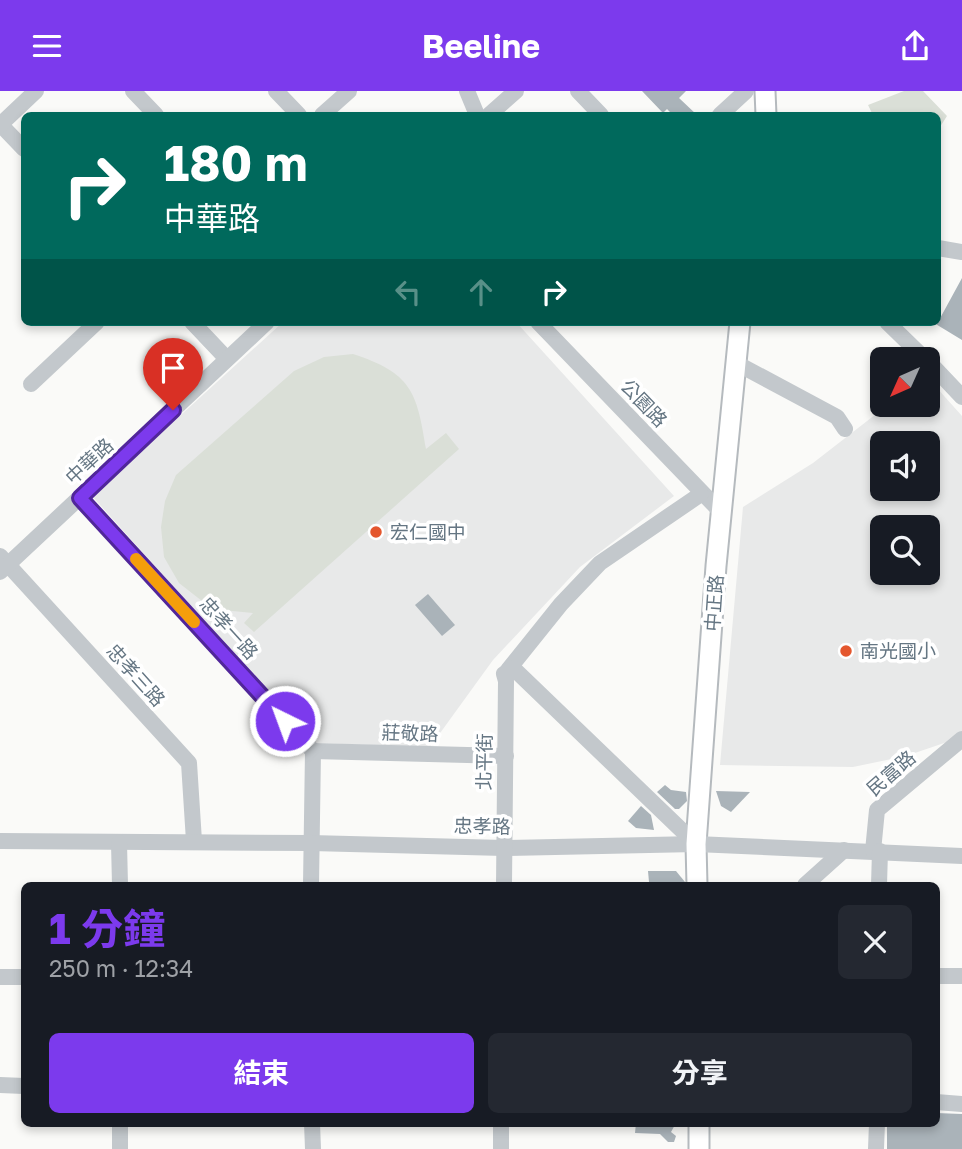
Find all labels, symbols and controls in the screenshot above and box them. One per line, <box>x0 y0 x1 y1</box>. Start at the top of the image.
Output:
icon: menu <box>28 27 66 65</box>
text: Beeline <box>422 27 540 65</box>
icon: share <box>896 27 934 65</box>
text: 180 m <box>164 133 308 192</box>
icon: right <box>49 140 140 231</box>
text: 中華路 <box>164 199 260 237</box>
icon: left <box>389 273 427 311</box>
icon: ahead <box>462 273 500 311</box>
icon: right <box>535 273 573 311</box>
pin <box>143 338 203 410</box>
north arrow <box>870 347 940 417</box>
map controls <box>870 347 940 585</box>
icon: arrive <box>154 349 192 387</box>
street label: 公園路 <box>616 374 672 431</box>
button: sound <box>870 431 940 501</box>
street label: 中華路 <box>60 433 117 488</box>
button: search <box>870 515 940 585</box>
place label: 宏仁國中 <box>390 520 466 543</box>
marker: 宏仁國中 <box>368 524 384 540</box>
street label: 中正路 <box>700 574 727 632</box>
street label: 忠孝一路 <box>195 592 263 664</box>
street label: 忠孝三路 <box>102 639 170 711</box>
place label: 南光國小 <box>860 639 936 662</box>
marker: 南光國小 <box>838 643 854 659</box>
position arrow <box>248 684 322 758</box>
street label: 莊敬路 <box>381 720 439 745</box>
street label: 北平街 <box>472 733 495 791</box>
street label: 民富路 <box>862 745 920 800</box>
street label: 忠孝路 <box>453 814 511 837</box>
text: 1 分鐘 <box>49 903 165 953</box>
button: close <box>838 905 912 979</box>
text: 250 m · 12:34 <box>49 954 193 982</box>
button: 結束 <box>49 1033 474 1113</box>
button: 分享 <box>488 1033 912 1113</box>

